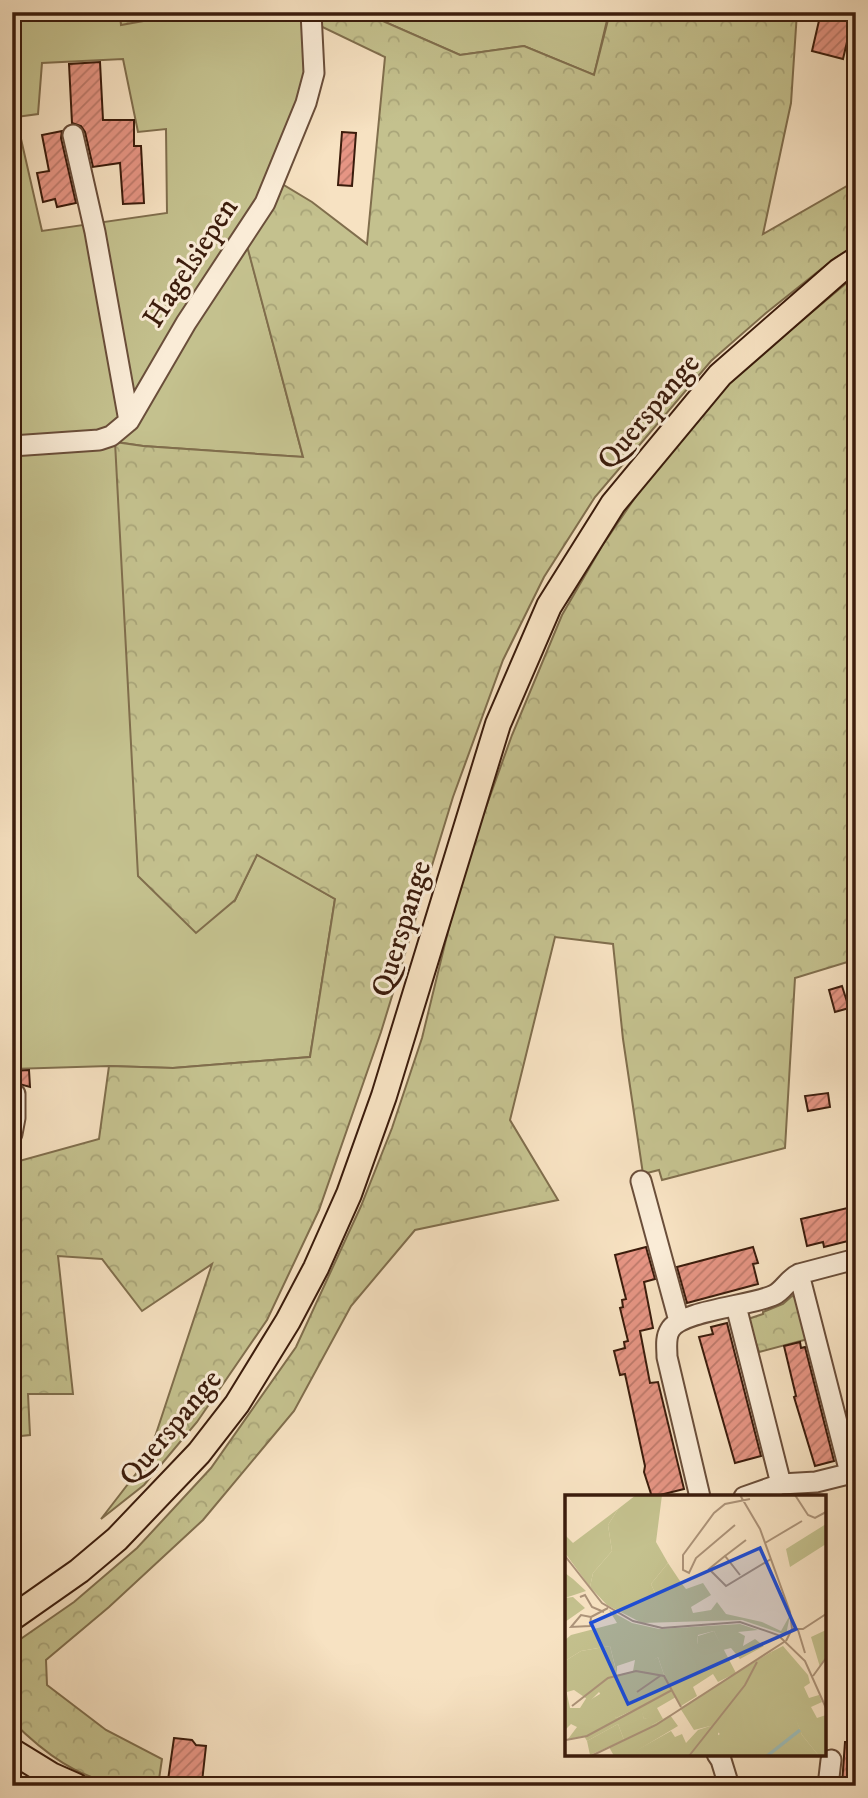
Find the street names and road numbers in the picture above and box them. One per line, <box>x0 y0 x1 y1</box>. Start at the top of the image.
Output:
street label: Hagelsiepen <box>135 191 247 335</box>
street label: Querspange <box>590 346 708 478</box>
street label: Querspange <box>364 856 440 1002</box>
street label: Querspange <box>112 1362 230 1494</box>

